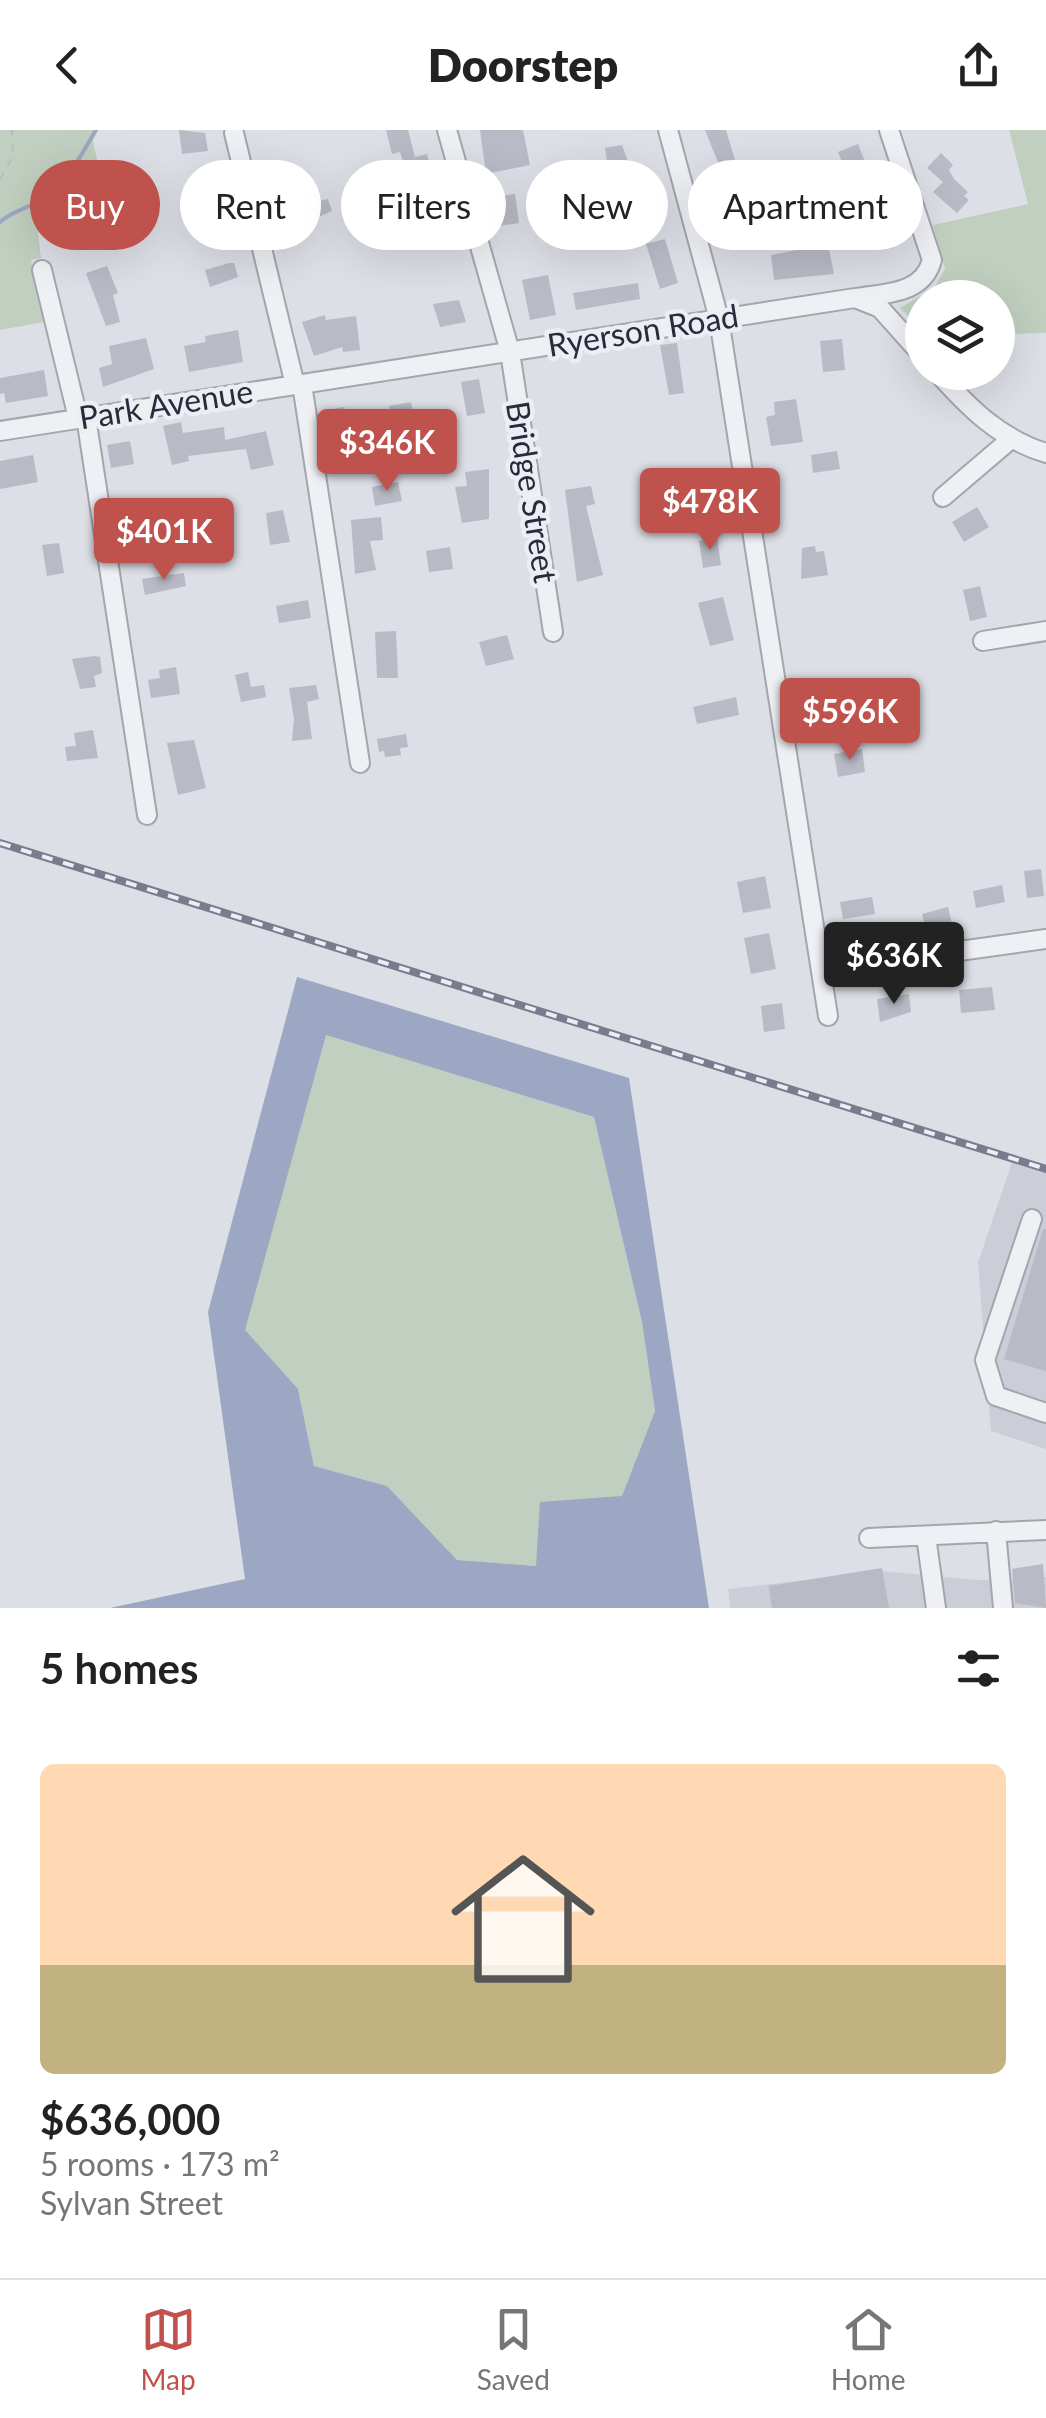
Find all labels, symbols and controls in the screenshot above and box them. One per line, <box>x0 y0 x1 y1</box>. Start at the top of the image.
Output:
icon: back <box>40 38 95 93</box>
text: Doorstep <box>428 38 618 92</box>
icon: share <box>951 38 1006 93</box>
chip: Buy <box>30 160 160 250</box>
chip: Rent <box>180 160 321 250</box>
chip: Filters <box>341 160 506 250</box>
chip: New <box>526 160 668 250</box>
chip: Apartment <box>688 160 923 250</box>
map controls <box>905 280 1015 390</box>
button: layers <box>905 280 1015 390</box>
street label: Ryerson Road <box>544 295 741 364</box>
street label: Park Avenue <box>76 371 256 437</box>
street label: Bridge Street <box>499 398 566 586</box>
pin: $346K <box>317 409 457 494</box>
text: $346K <box>339 422 435 461</box>
pin: $478K <box>640 468 780 553</box>
text: $478K <box>662 481 758 520</box>
pin: $401K <box>94 498 234 583</box>
text: $401K <box>116 511 212 550</box>
pin: $596K <box>780 678 920 763</box>
text: $596K <box>802 691 898 730</box>
pin: $636K <box>824 922 964 1007</box>
text: $636K <box>846 935 942 974</box>
icon: filters <box>951 1641 1006 1696</box>
text: 5 homes <box>40 1643 198 1693</box>
icon: home <box>433 1829 613 2009</box>
text: $636,000 <box>40 2094 220 2144</box>
text: 5 rooms · 173 m² <box>40 2144 280 2183</box>
text: Sylvan Street <box>40 2183 223 2222</box>
tab: Map <box>141 2302 196 2396</box>
tab: Saved <box>477 2302 550 2396</box>
tab: Home <box>831 2302 905 2396</box>

